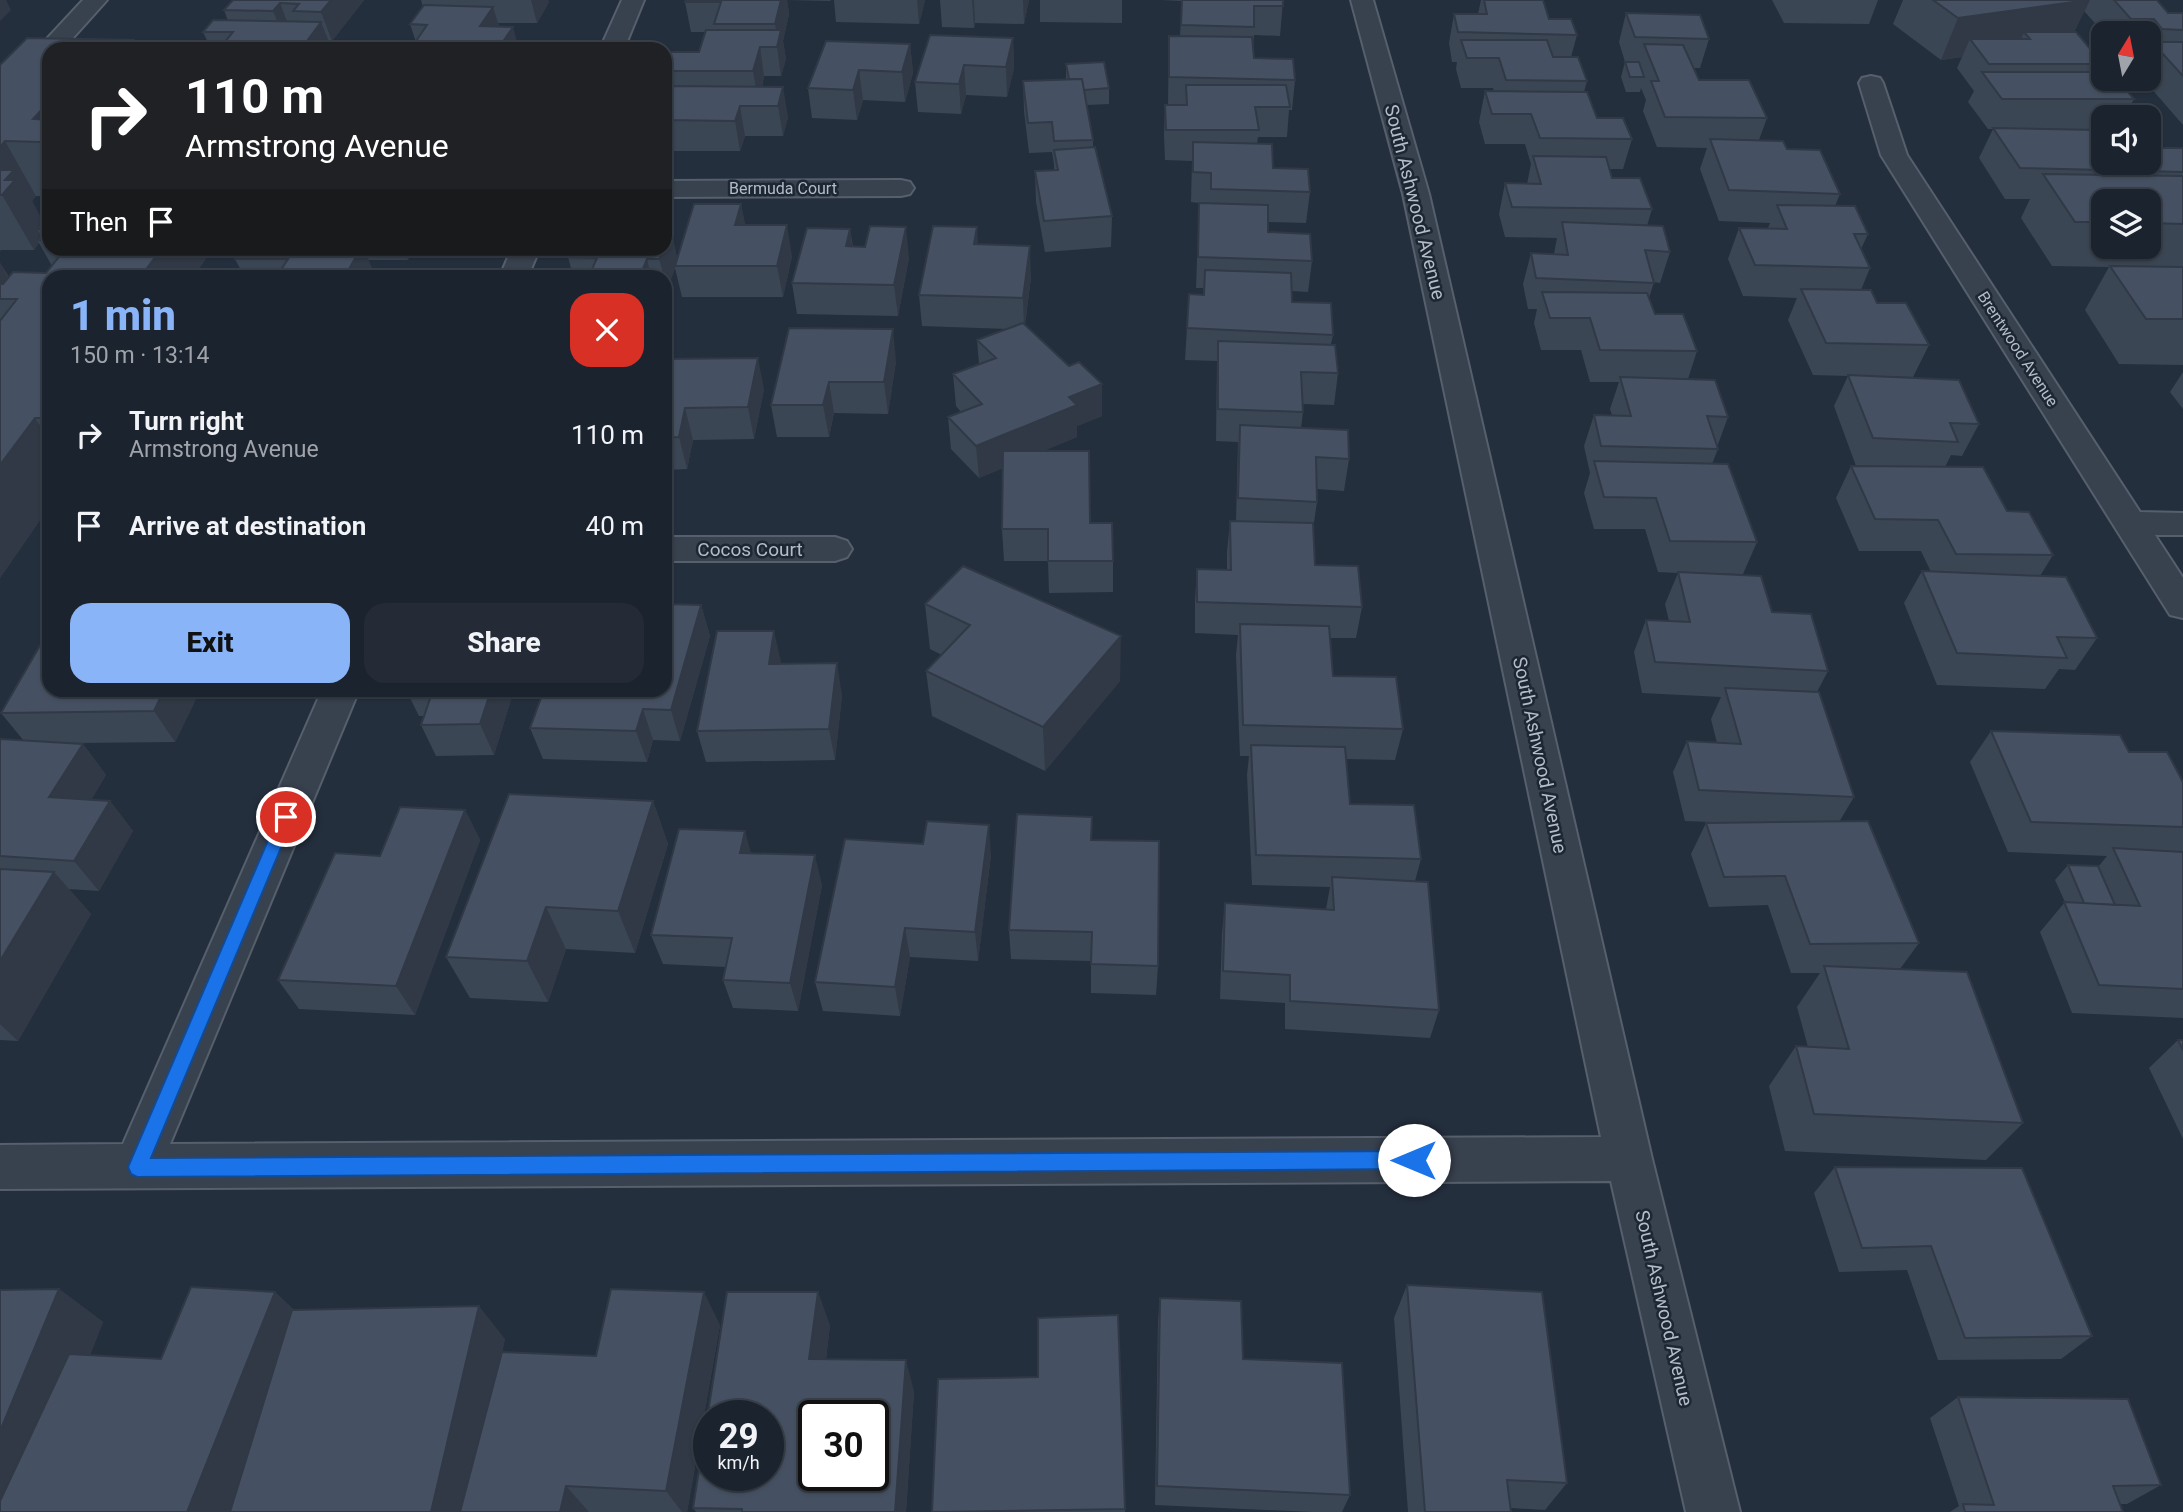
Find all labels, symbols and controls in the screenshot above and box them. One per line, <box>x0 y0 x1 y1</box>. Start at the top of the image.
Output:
north arrow <box>2091 21 2161 91</box>
map controls <box>2091 21 2161 259</box>
text: 110 m <box>185 68 324 125</box>
icon: right <box>70 70 161 161</box>
street label: South Ashwood Avenue <box>1380 102 1450 302</box>
button: sound <box>2091 105 2161 175</box>
text: Armstrong Avenue <box>185 127 449 165</box>
street label: Bermuda Court <box>729 179 837 198</box>
button: layers <box>2091 189 2161 259</box>
icon: arrive <box>142 203 180 241</box>
text: Then <box>70 207 128 237</box>
street label: Brentwood Avenue <box>1974 288 2062 410</box>
text: 1 min <box>70 291 176 340</box>
button: close <box>570 293 644 367</box>
text: 150 m · 13:14 <box>70 342 209 369</box>
text: Turn right <box>129 406 244 436</box>
icon: right <box>70 416 108 454</box>
text: 110 m <box>571 420 644 450</box>
text: Armstrong Avenue <box>129 436 319 463</box>
icon: arrive <box>70 507 108 545</box>
text: Arrive at destination <box>129 511 366 541</box>
text: 40 m <box>586 511 644 541</box>
street label: Cocos Court <box>697 538 803 561</box>
button: Exit <box>70 603 350 683</box>
button: Share <box>364 603 644 683</box>
street label: South Ashwood Avenue <box>1508 655 1572 855</box>
pin <box>256 787 316 847</box>
icon: arrive <box>267 798 305 836</box>
position arrow <box>1377 1123 1451 1197</box>
street label: South Ashwood Avenue <box>1630 1208 1698 1408</box>
speed limit sign: 30 <box>798 1400 889 1491</box>
text: 29 <box>718 1416 759 1457</box>
text: km/h <box>717 1452 760 1473</box>

